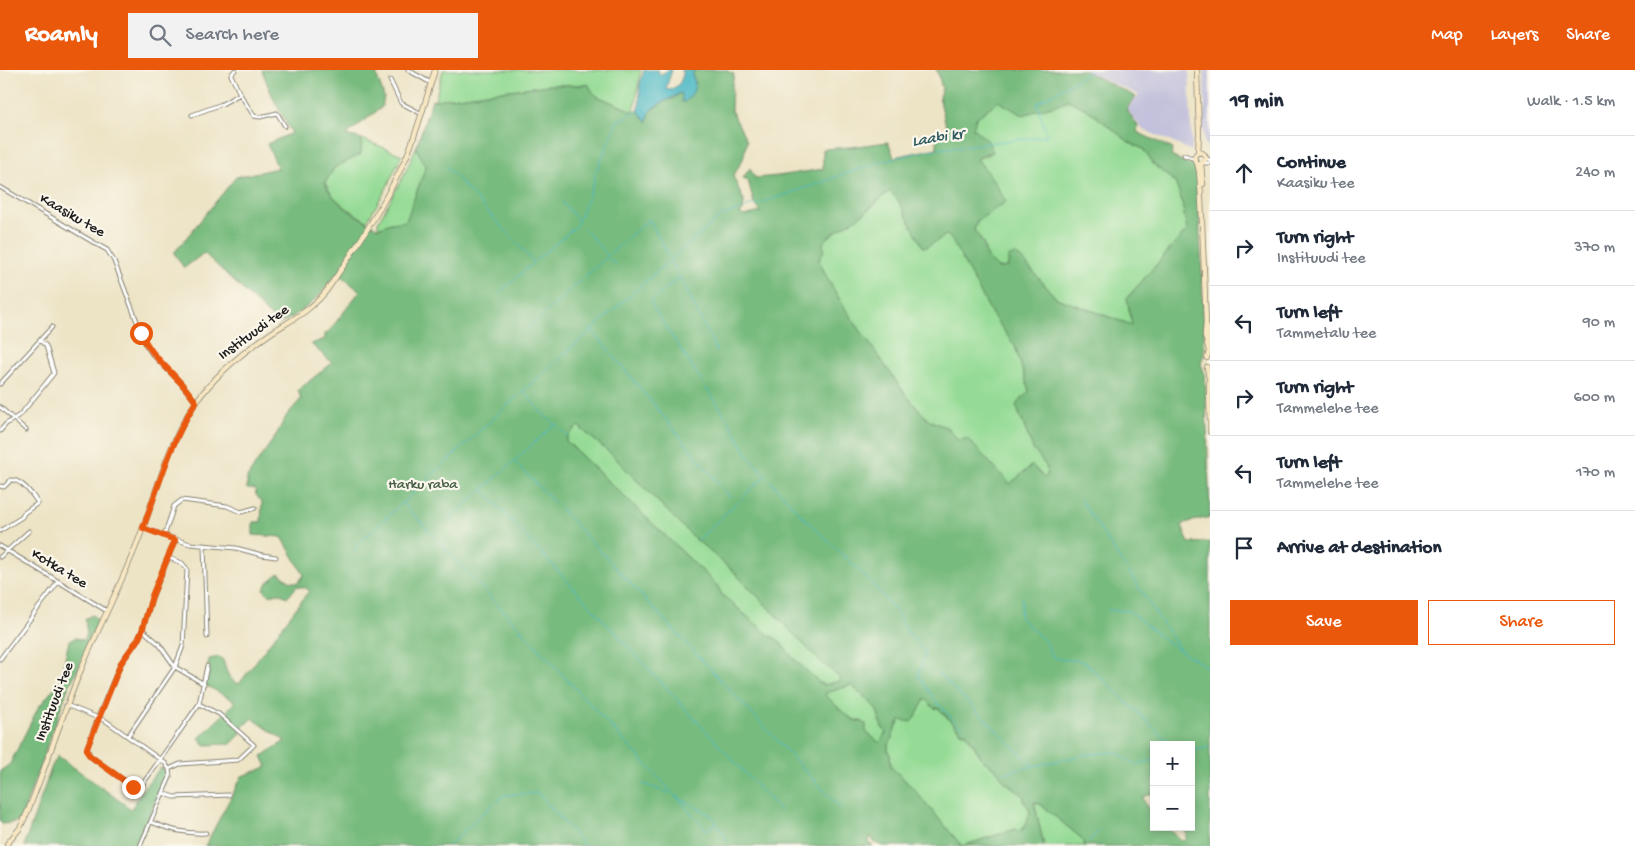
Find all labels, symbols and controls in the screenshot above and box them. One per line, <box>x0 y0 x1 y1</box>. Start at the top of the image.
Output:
search box <box>128 13 478 58</box>
text: Roamly <box>25 21 98 50</box>
icon: search <box>146 21 174 49</box>
text: Search here <box>186 24 279 47</box>
text: Map <box>1431 25 1463 46</box>
text: Layers <box>1491 25 1538 46</box>
text: Share <box>1566 25 1610 46</box>
text: 19 min <box>1230 90 1283 115</box>
text: Walk · 1.5 km <box>1527 93 1615 112</box>
water label: Laabi kr <box>911 125 969 152</box>
text: Continue <box>1277 152 1346 175</box>
icon: ahead <box>1230 159 1258 187</box>
text: 240 m <box>1575 164 1615 183</box>
text: Kaasiku tee <box>1277 175 1354 194</box>
street label: Kaasiku tee <box>36 190 108 242</box>
text: Turn right <box>1277 227 1353 250</box>
icon: right <box>1230 234 1258 262</box>
text: 370 m <box>1574 239 1615 258</box>
text: Instituudi tee <box>1277 250 1366 269</box>
street label: Instituudi tee <box>215 301 293 365</box>
text: Turn left <box>1277 302 1341 325</box>
icon: left <box>1230 309 1258 337</box>
text: 90 m <box>1583 314 1615 333</box>
route start <box>130 322 153 345</box>
text: Tammetalu tee <box>1277 325 1376 344</box>
text: Turn right <box>1277 377 1353 400</box>
icon: right <box>1230 384 1258 412</box>
text: 600 m <box>1574 389 1615 408</box>
text: Tammelehe tee <box>1277 400 1378 419</box>
text: Turn left <box>1277 452 1341 475</box>
icon: left <box>1230 459 1258 487</box>
text: 170 m <box>1576 464 1615 483</box>
text: Tammelehe tee <box>1277 475 1378 494</box>
park label: Harku raba <box>388 476 458 494</box>
icon: arrive <box>1230 534 1258 562</box>
text: Arrive at destination <box>1277 537 1441 560</box>
street label: Kotka tee <box>28 545 91 593</box>
button: Save <box>1230 600 1418 645</box>
button: Share <box>1428 600 1615 645</box>
street label: Instituudi tee <box>32 660 78 744</box>
map controls <box>1150 741 1195 831</box>
button: + <box>1150 741 1195 786</box>
route end <box>122 776 145 799</box>
button: − <box>1150 786 1195 831</box>

